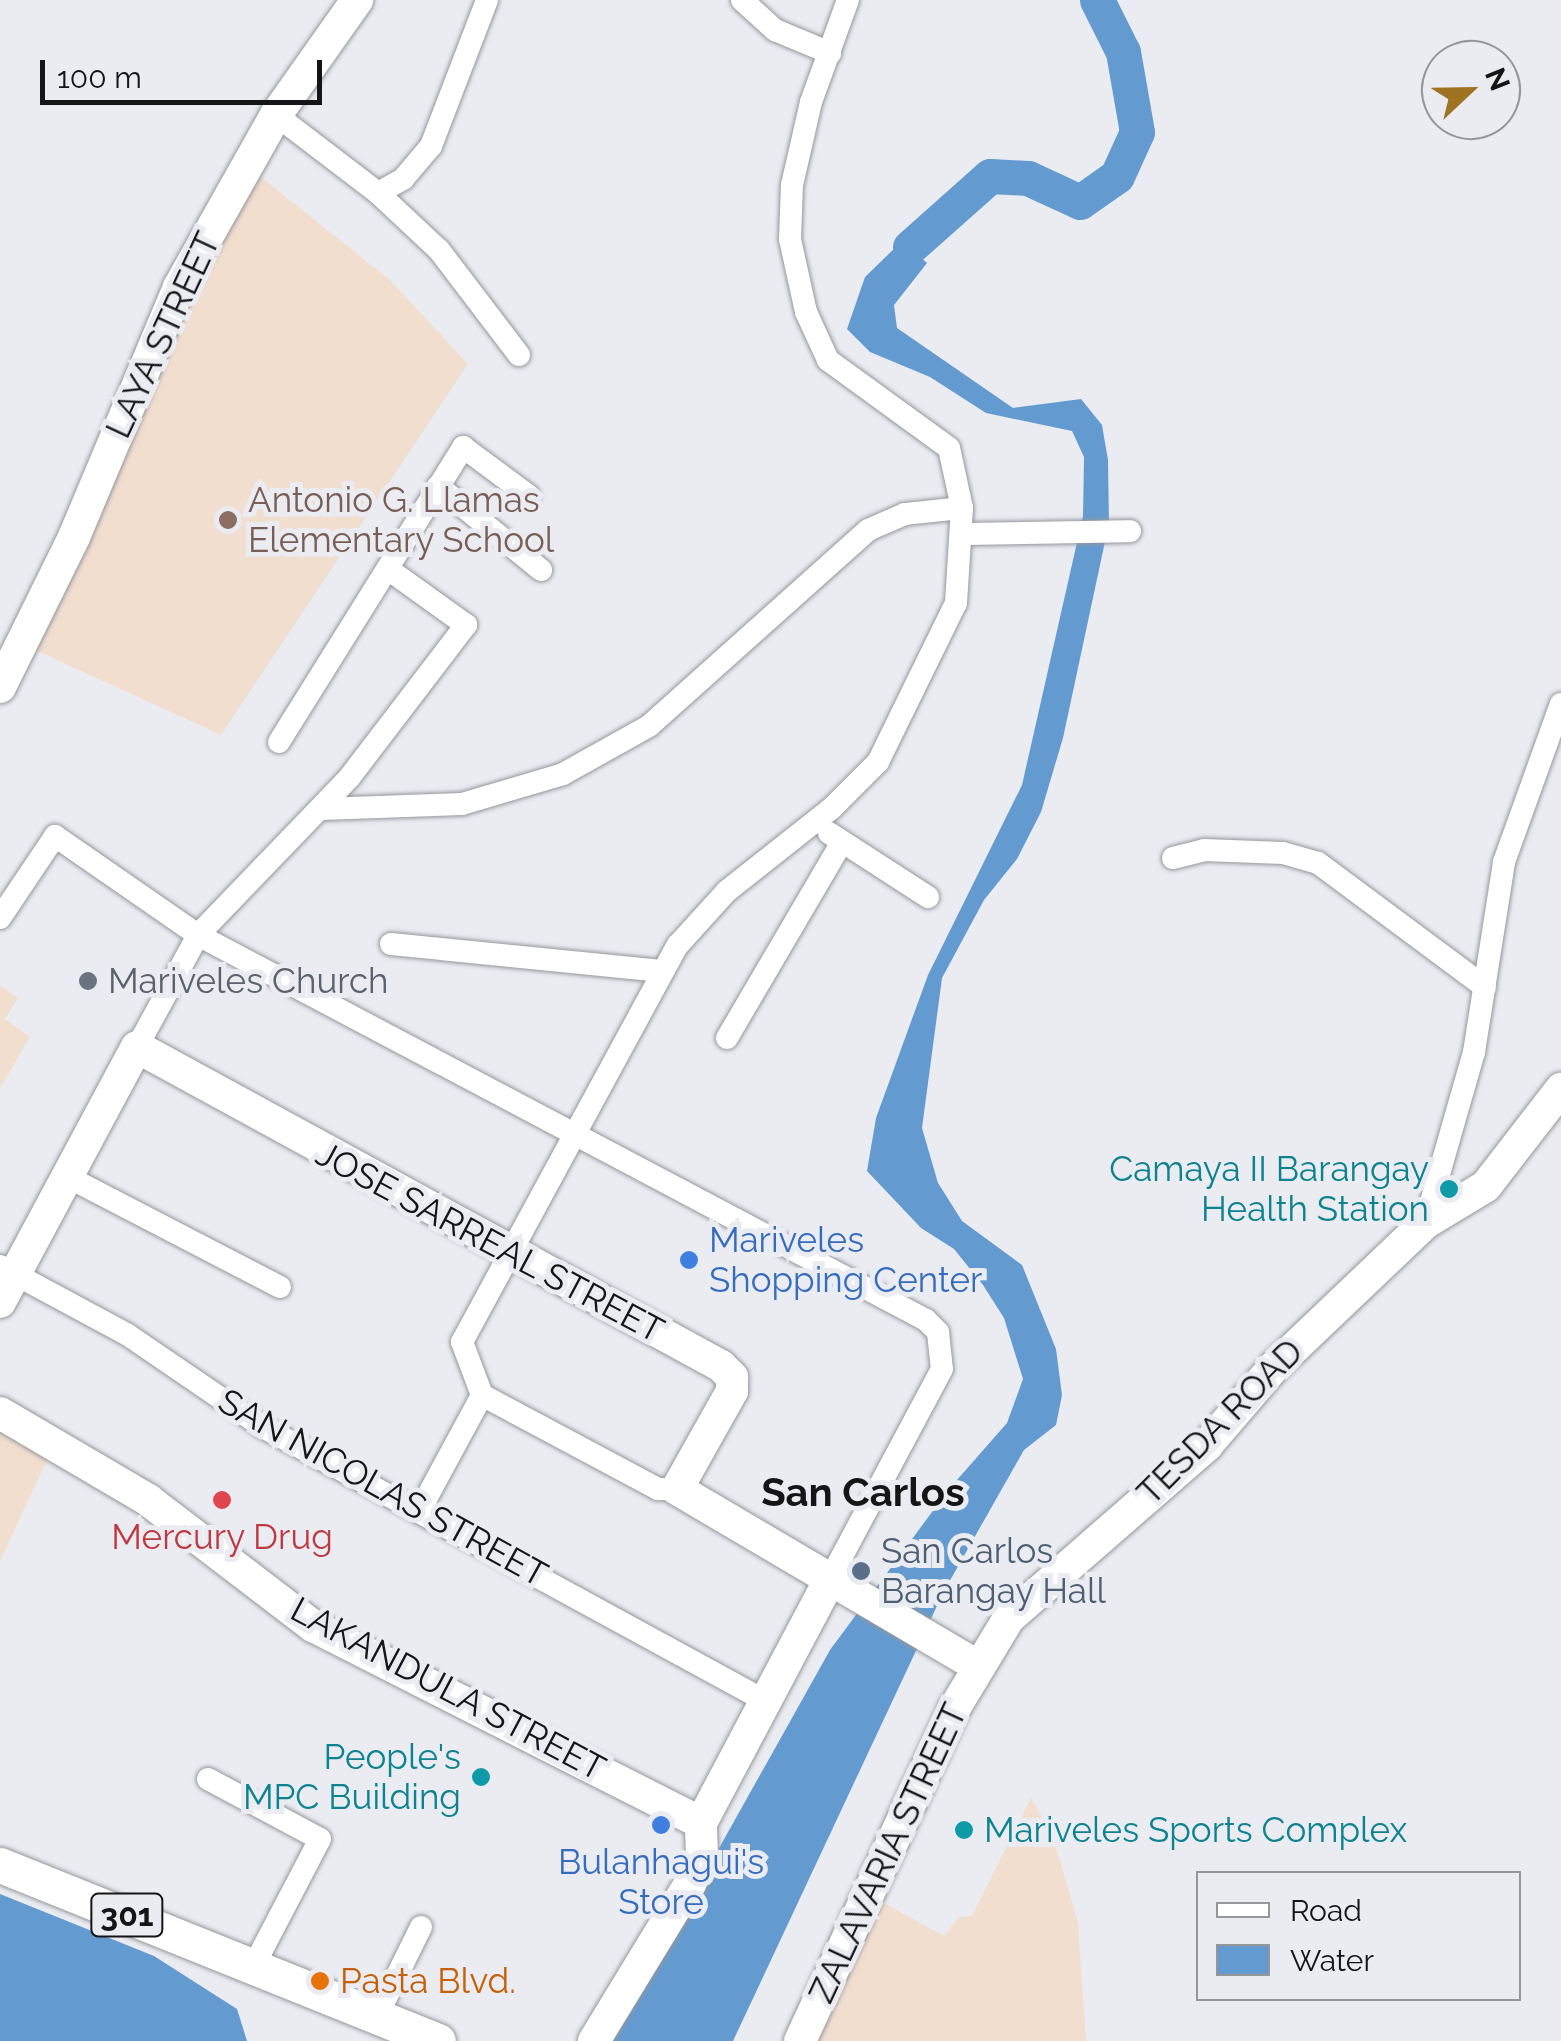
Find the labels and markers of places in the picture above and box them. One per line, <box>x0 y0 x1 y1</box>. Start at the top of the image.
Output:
place label: Antonio G. Llamas Elementary School <box>248 479 555 561</box>
marker: Antonio G. Llamas Elementary School <box>217 509 239 531</box>
place label: Mariveles Church <box>108 960 389 1002</box>
marker: Mariveles Church <box>77 970 99 992</box>
place label: Camaya II Barangay Health Station <box>1109 1148 1429 1230</box>
marker: Camaya II Barangay Health Station <box>1438 1178 1460 1200</box>
place label: Mariveles Shopping Center <box>709 1219 982 1301</box>
marker: Mariveles Shopping Center <box>678 1249 700 1271</box>
marker: Mercury Drug <box>211 1489 233 1511</box>
place label: Mercury Drug <box>111 1516 333 1558</box>
place label: San Carlos Barangay Hall <box>881 1530 1107 1612</box>
marker: San Carlos Barangay Hall <box>850 1560 872 1582</box>
place label: People's MPC Building <box>243 1736 461 1818</box>
marker: People's MPC Building <box>470 1766 492 1788</box>
place label: Mariveles Sports Complex <box>984 1809 1407 1851</box>
marker: Bulanhagui's Store <box>650 1814 672 1836</box>
marker: Mariveles Sports Complex <box>953 1819 975 1841</box>
place label: Bulanhagui's Store <box>558 1841 764 1923</box>
place label: Pasta Blvd. <box>340 1960 516 2002</box>
marker: Pasta Blvd. <box>309 1970 331 1992</box>

